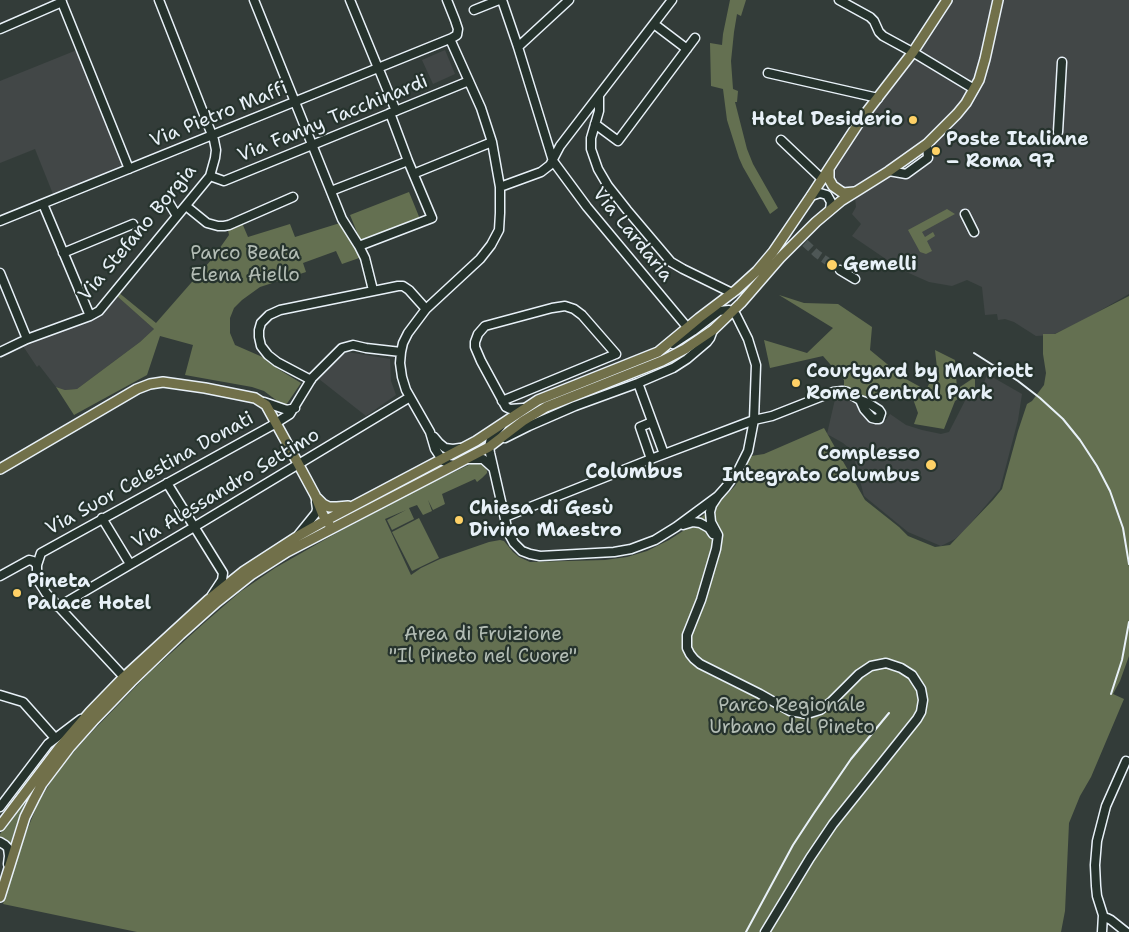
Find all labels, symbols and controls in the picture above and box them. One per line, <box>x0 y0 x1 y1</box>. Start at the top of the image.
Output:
street label: Via Fanny Tacchinardi <box>235 70 431 168</box>
street label: Via Pietro Maffi <box>147 77 291 153</box>
place label: Hotel Desiderio <box>751 109 903 131</box>
marker: Hotel Desiderio <box>907 114 919 126</box>
place label: Poste Italiane – Roma 97 <box>946 129 1089 173</box>
marker: Poste Italiane – Roma 97 <box>930 145 942 157</box>
street label: Via Stefano Borgia <box>74 160 202 306</box>
street label: Via Lardaria <box>587 183 677 287</box>
park label: Parco Beata Elena Aiello <box>190 243 300 287</box>
place label: Gemelli <box>843 254 917 276</box>
marker: Gemelli <box>825 258 839 272</box>
place label: Courtyard by Marriott Rome Central Park <box>806 361 1033 405</box>
marker: Courtyard by Marriott Rome Central Park <box>790 377 802 389</box>
street label: Via Suor Celestina Donati <box>42 407 258 541</box>
street label: Via Alessandro Settimo <box>128 424 324 554</box>
place label: Complesso Integrato Columbus <box>722 443 920 487</box>
marker: Complesso Integrato Columbus <box>924 458 938 472</box>
district label: Columbus <box>585 461 683 485</box>
place label: Chiesa di Gesù Divino Maestro <box>469 498 622 542</box>
marker: Chiesa di Gesù Divino Maestro <box>453 514 465 526</box>
place label: Pineta Palace Hotel <box>27 571 151 615</box>
marker: Pineta Palace Hotel <box>11 587 23 599</box>
park label: Area di Fruizione "Il Pineto nel Cuore" <box>389 624 577 668</box>
park label: Parco Regionale Urbano del Pineto <box>709 695 875 739</box>

